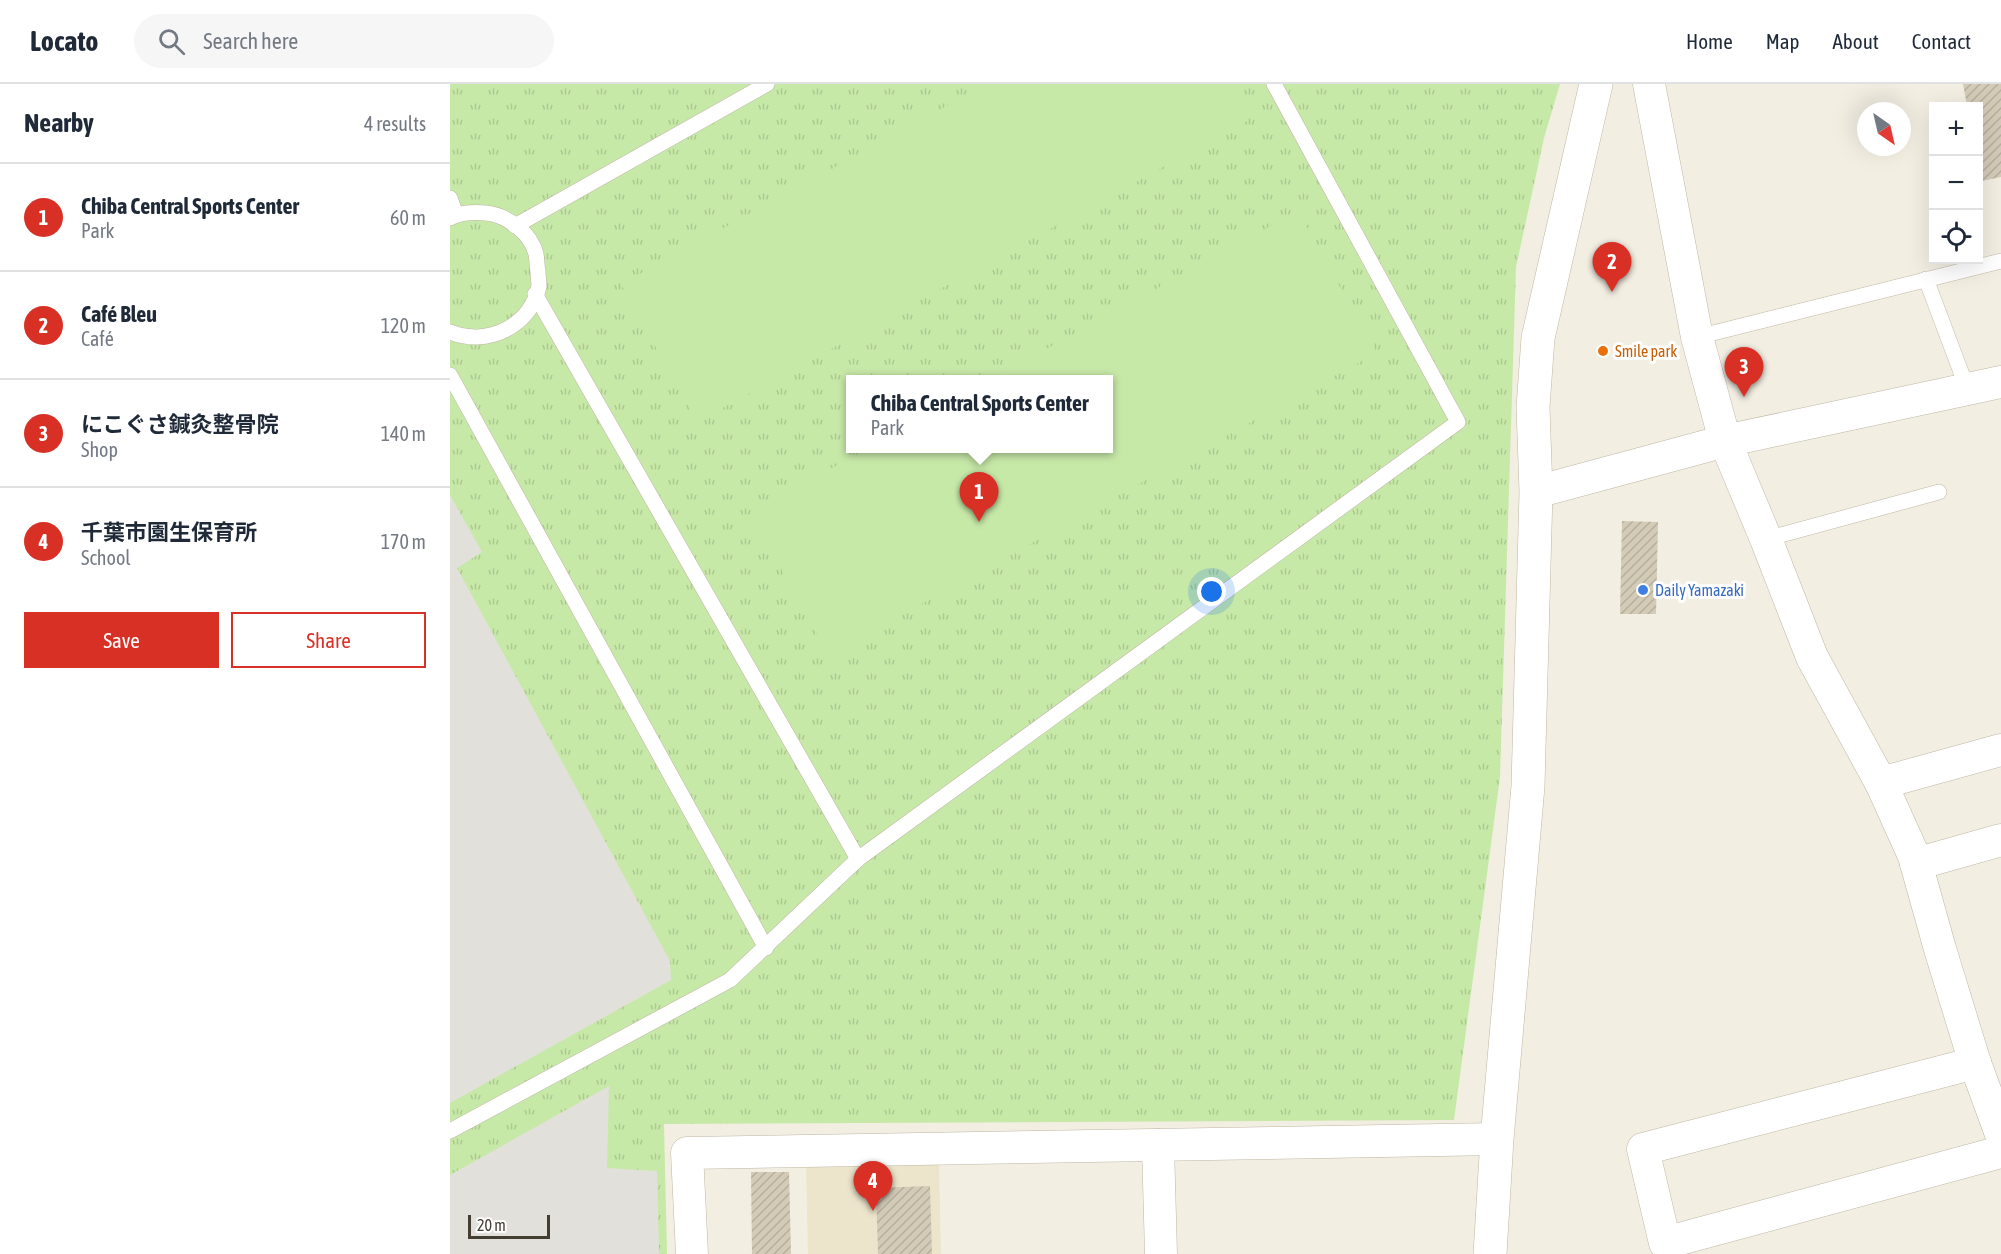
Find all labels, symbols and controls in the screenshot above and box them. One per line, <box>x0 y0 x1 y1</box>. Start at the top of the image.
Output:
search box <box>134 14 554 68</box>
text: Locato <box>30 25 98 57</box>
icon: search <box>155 25 188 58</box>
text: Search here <box>203 28 298 54</box>
text: Home <box>1686 29 1733 53</box>
text: Map <box>1766 29 1800 53</box>
text: About <box>1833 29 1879 53</box>
text: Contact <box>1912 29 1971 53</box>
north arrow <box>1857 102 1911 156</box>
map controls <box>1929 102 1983 264</box>
button: + <box>1929 102 1983 156</box>
text: Nearby <box>24 108 94 138</box>
text: 4 results <box>364 112 426 135</box>
button: − <box>1929 156 1983 210</box>
text: Chiba Central Sports Center <box>81 193 299 219</box>
text: 1 <box>39 206 48 229</box>
text: 60 m <box>390 206 426 229</box>
button: locate <box>1929 210 1983 264</box>
text: Park <box>81 219 114 242</box>
pin: 2 <box>1592 242 1632 292</box>
text: Café Bleu <box>81 301 157 327</box>
text: 2 <box>39 314 48 337</box>
text: 120 m <box>381 314 426 337</box>
text: Café <box>81 327 114 350</box>
place label: Smile park <box>1615 342 1677 361</box>
marker: Smile park <box>1596 344 1610 358</box>
pin: 3 <box>1724 348 1764 397</box>
popup <box>846 375 1113 453</box>
text: Chiba Central Sports Center <box>871 390 1088 416</box>
text: にこぐさ鍼灸整骨院 <box>81 411 279 437</box>
text: Park <box>871 416 904 439</box>
text: 3 <box>39 422 48 445</box>
text: 140 m <box>381 422 426 445</box>
text: Shop <box>81 438 118 461</box>
pin: 1 <box>960 472 998 522</box>
text: 千葉市園生保育所 <box>81 519 257 545</box>
text: 4 <box>39 530 48 553</box>
text: 170 m <box>381 530 426 553</box>
text: School <box>81 546 131 569</box>
your location <box>1197 577 1226 606</box>
place label: Daily Yamazaki <box>1655 581 1744 600</box>
marker: Daily Yamazaki <box>1636 583 1650 597</box>
button: Save <box>24 612 219 668</box>
button: Share <box>231 612 426 668</box>
pin: 4 <box>854 1162 892 1211</box>
scale bar <box>468 1212 550 1240</box>
text: 20 m <box>477 1216 506 1234</box>

